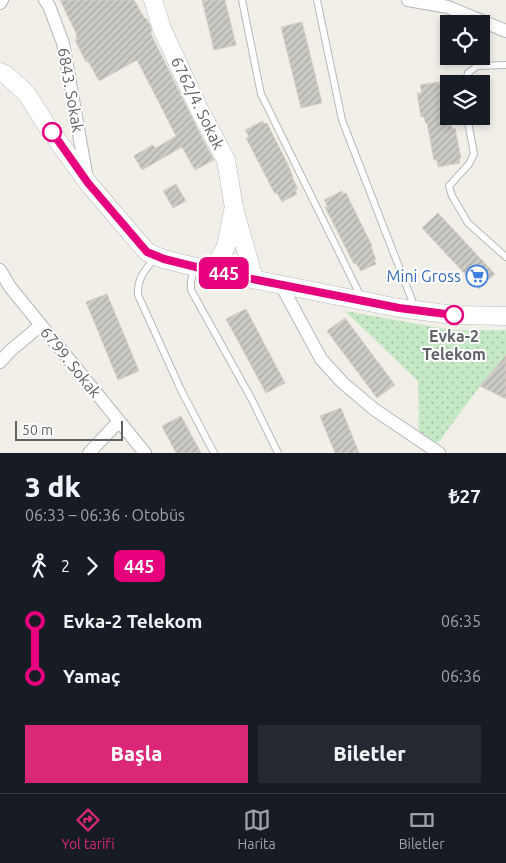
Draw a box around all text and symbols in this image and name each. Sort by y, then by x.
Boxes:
map controls [440,15,490,125]
button: locate [440,15,490,65]
street label: 6843. Sokak [55,46,87,134]
street label: 6762/4. Sokak [168,54,228,152]
button: layers [440,75,490,125]
unlabelled marker [42,122,62,142]
line badge: 445 [195,257,253,289]
text: 445 [209,263,239,283]
supermarket icon: Mini Gross [465,264,489,288]
place label: Mini Gross [387,267,461,285]
marker: Evka-2 Telekom [444,305,464,325]
street label: 6799. Sokak [37,323,105,401]
place label: Evka-2 Telekom [422,327,486,363]
scale bar [15,418,122,441]
text: 50 m [22,422,53,438]
text: 3 dk [25,471,81,502]
text: ₺27 [449,485,481,507]
text: 06:33 – 06:36 · Otobüs [25,506,185,524]
icon: walk [25,552,53,580]
icon: forward [78,552,106,580]
text: 445 [124,556,155,576]
text: 2 [61,557,70,575]
text: Evka-2 Telekom [63,610,202,632]
text: 06:35 [441,612,481,630]
text: Yamaç [63,665,120,687]
text: 06:36 [441,667,481,685]
button: Başla [25,725,248,783]
button: Biletler [258,725,481,783]
tab: Yol tarifi [61,806,115,852]
tab: Harita [237,806,276,852]
tab: Biletler [399,806,445,852]

